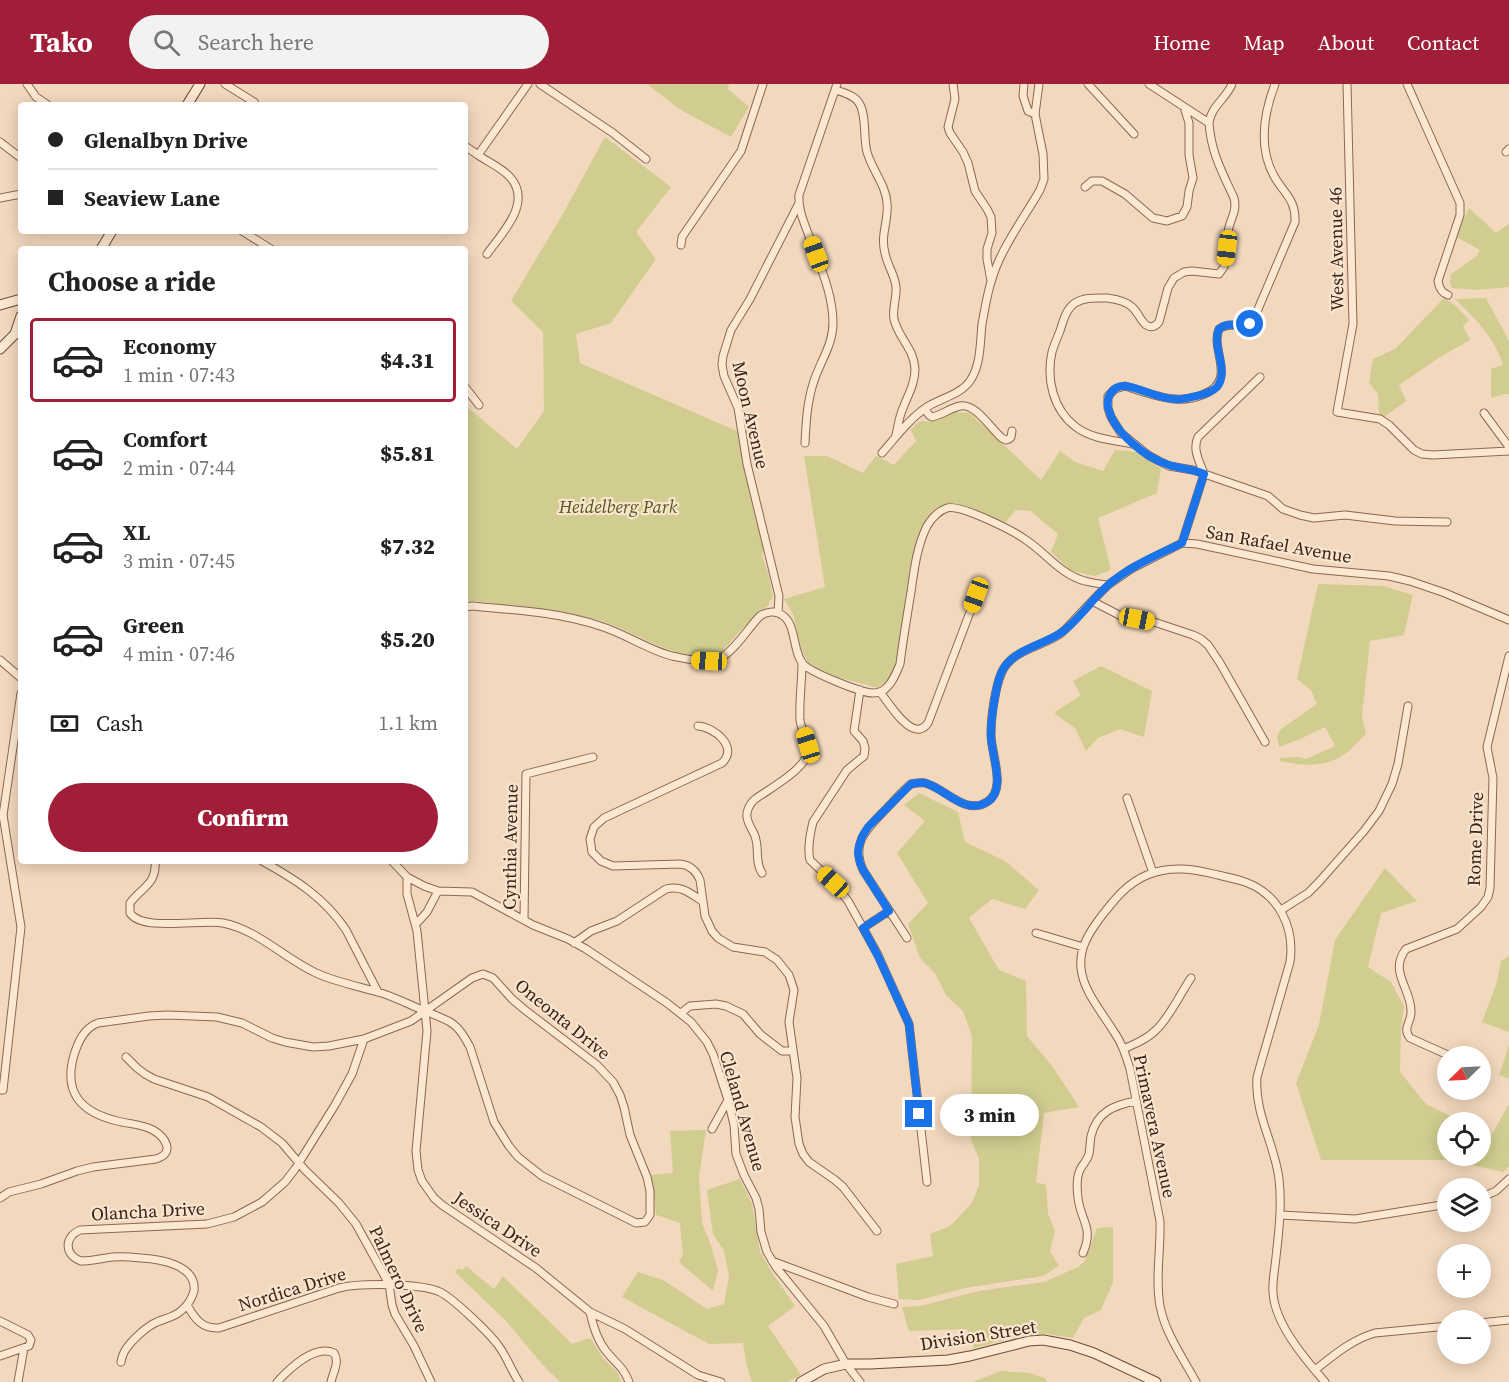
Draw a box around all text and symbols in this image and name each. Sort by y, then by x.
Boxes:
search box [129,15,549,69]
text: Tako [30,23,93,61]
icon: search [150,26,183,59]
text: Search here [198,27,314,57]
text: Home [1153,28,1211,57]
text: Map [1244,28,1285,57]
text: About [1318,28,1374,57]
text: Contact [1407,28,1479,57]
text: Glenalbyn Drive [84,125,248,155]
text: Seaview Lane [84,183,220,213]
street label: West Avenue 46 [1322,187,1350,311]
car [1216,229,1238,267]
car [801,234,831,274]
text: Choose a ride [48,263,216,300]
route start [1236,310,1263,337]
text: Economy [123,331,217,361]
icon: car [51,333,105,387]
text: $4.31 [380,345,435,375]
street label: Moon Avenue [726,359,776,471]
text: 1 min · 07:43 [123,361,235,389]
text: Comfort [123,424,207,454]
icon: car [51,426,105,480]
text: $5.81 [380,438,435,468]
text: 2 min · 07:44 [123,454,235,482]
park label: Heidelberg Park [558,494,678,519]
text: XL [123,517,150,547]
icon: car [51,519,105,573]
street label: San Rafael Avenue [1204,519,1354,569]
text: $7.32 [380,531,435,561]
text: 3 min · 07:45 [123,547,235,575]
car [961,575,991,615]
car [1118,607,1156,631]
text: Green [123,610,184,640]
icon: car [51,612,105,666]
text: $5.20 [380,624,435,654]
text: 4 min · 07:46 [123,640,235,668]
car [691,651,727,671]
icon: cash [48,707,81,740]
text: Cash [96,708,144,738]
text: 1.1 km [378,709,438,737]
car [794,725,822,765]
button: Confirm [48,783,438,852]
street label: Cynthia Avenue [496,784,524,910]
street label: Rome Drive [1461,791,1489,887]
car [814,863,852,901]
street label: Oneonta Drive [510,973,616,1065]
north arrow [1437,1046,1491,1100]
map controls [1437,1046,1491,1364]
street label: Cleland Avenue [714,1048,772,1174]
street label: Primavera Avenue [1128,1052,1182,1200]
callout: 3 min [940,1093,1039,1135]
route end [905,1100,932,1127]
text: 3 min [963,1101,1016,1129]
button: locate [1437,1112,1491,1166]
button: layers [1437,1178,1491,1232]
street label: Jessica Drive [448,1185,547,1263]
street label: Olancha Drive [90,1196,206,1226]
street label: Palmero Drive [363,1221,435,1337]
button: + [1437,1244,1491,1298]
street label: Nordica Drive [235,1261,349,1317]
button: − [1437,1310,1491,1364]
street label: Division Street [918,1313,1038,1356]

